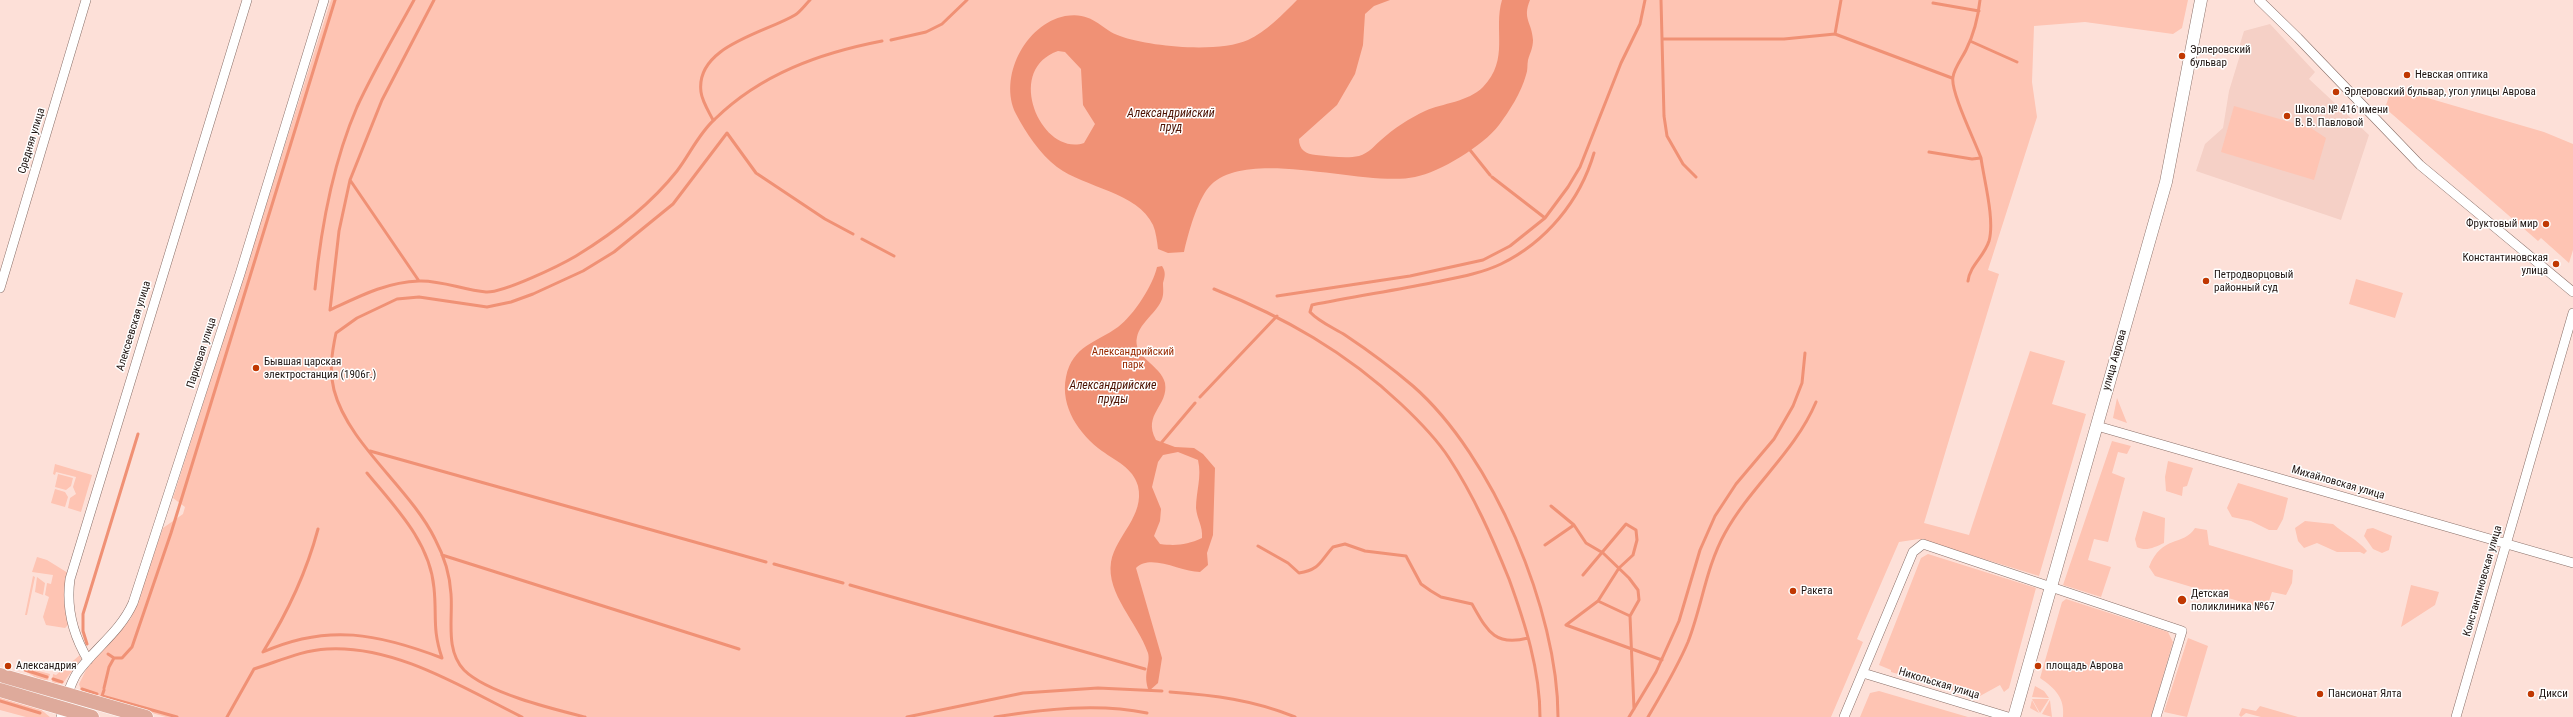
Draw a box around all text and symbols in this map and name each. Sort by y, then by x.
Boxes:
place label: Эрлеровский бульвар [2190,43,2251,69]
marker: Эрлеровский бульвар [2177,51,2187,61]
place label: Невская оптика [2415,68,2488,82]
marker: Невская оптика [2402,70,2412,80]
place label: Эрлеровский бульвар, угол улицы Аврова [2344,85,2536,99]
marker: Эрлеровский бульвар, угол улицы Аврова [2331,87,2341,97]
place label: Школа № 416 имени В. В. Павловой [2295,103,2388,129]
street label: Средняя улица [16,107,48,175]
water label: Александрийский пруд [1127,107,1215,135]
marker: Школа № 416 имени В. В. Павловой [2282,111,2292,121]
place label: Фруктовый мир [2466,217,2538,231]
marker: Фруктовый мир [2541,219,2551,229]
place label: Константиновская улица [2462,251,2548,277]
marker: Константиновская улица [2551,259,2561,269]
place label: Петродворцовый районный суд [2214,268,2293,294]
marker: Петродворцовый районный суд [2201,276,2211,286]
street label: Алексеевская улица [114,279,154,373]
street label: Парковая улица [184,316,220,390]
street label: улица Аврова [2100,328,2130,392]
park label: Александрийский парк [1092,345,1174,371]
place label: Бывшая царская электростанция (1906г.) [264,355,376,381]
marker: Бывшая царская электростанция (1906г.) [251,363,261,373]
water label: Александрийские пруды [1070,379,1156,407]
street label: Михайловская улица [2290,463,2386,503]
street label: Константиновская улица [2461,524,2505,638]
place label: Ракета [1801,584,1832,598]
marker: Ракета [1788,586,1798,596]
place label: Детская поликлиника №67 [2191,587,2275,613]
marker: Детская поликлиника №67 [2176,594,2188,606]
place label: Александрия [16,659,77,673]
place label: площадь Аврова [2046,659,2123,673]
marker: Александрия [3,661,13,671]
marker: площадь Аврова [2033,661,2043,671]
street label: Никольская улица [1897,665,1981,703]
place label: Пансионат Ялта [2328,687,2402,701]
place label: Дикси [2539,687,2568,701]
marker: Пансионат Ялта [2315,689,2325,699]
marker: Дикси [2526,689,2536,699]

